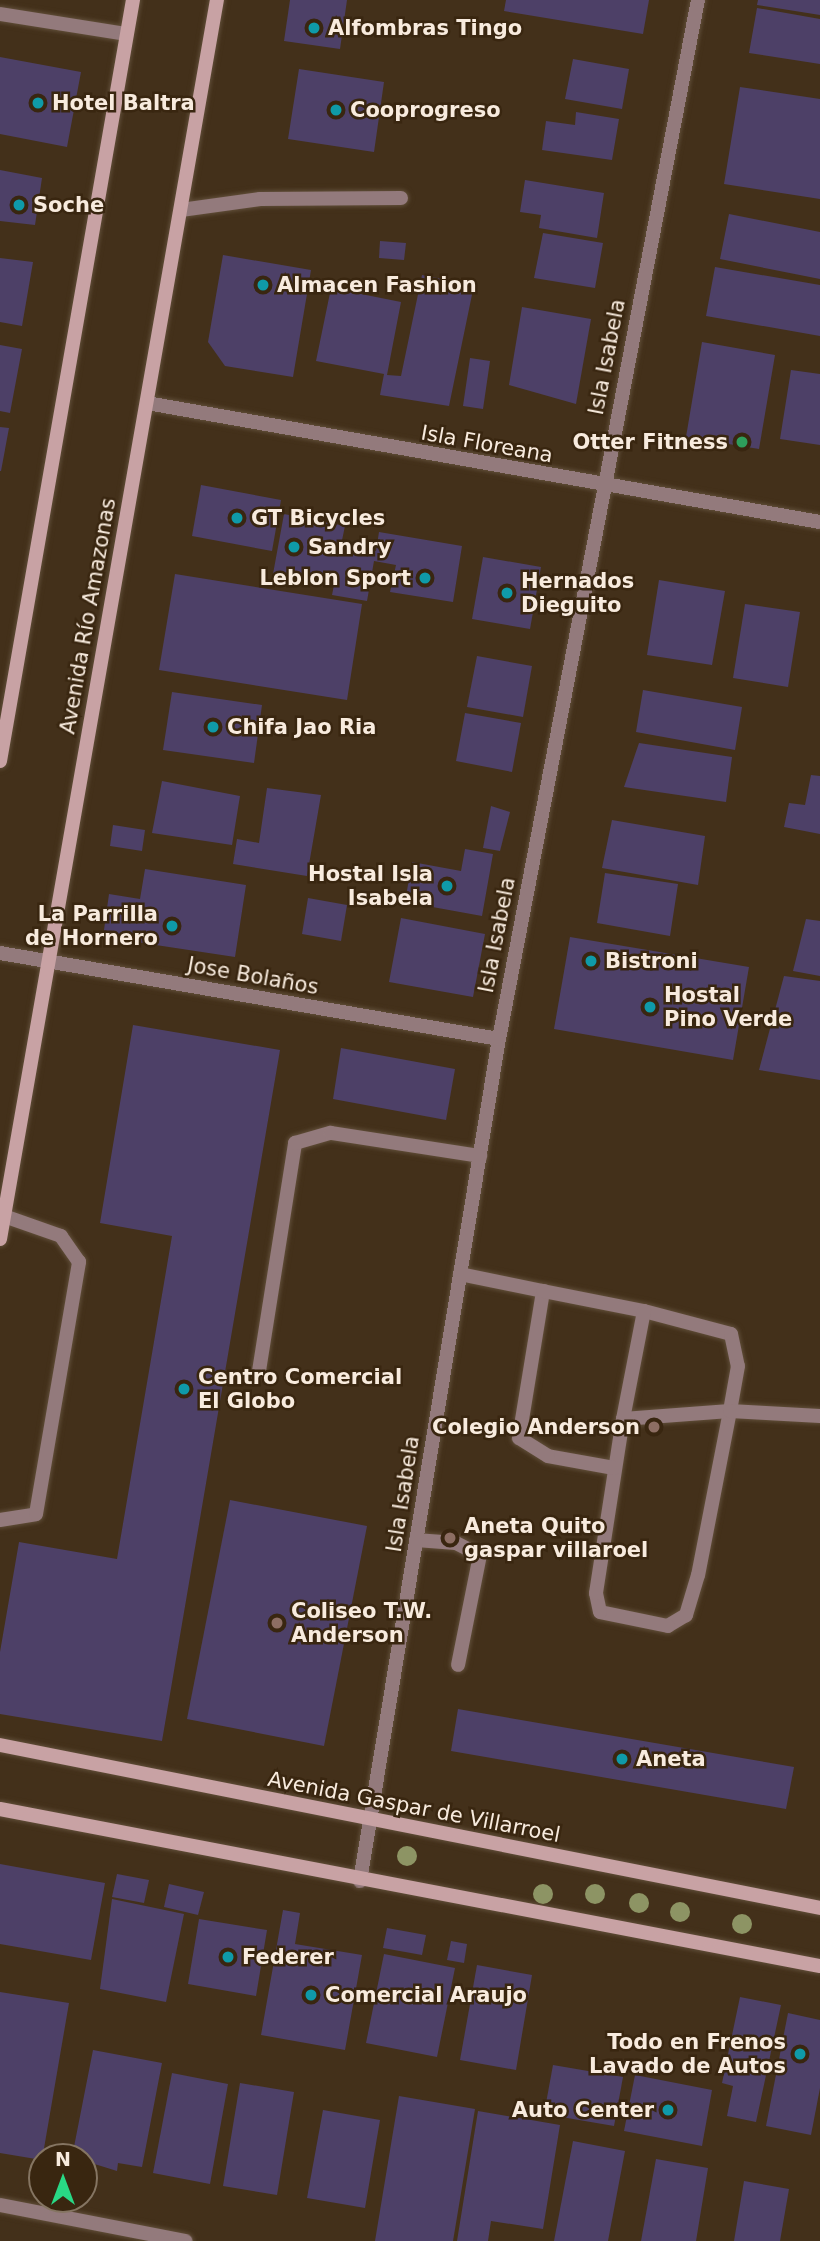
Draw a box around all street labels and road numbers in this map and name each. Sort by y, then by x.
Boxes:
street label: Isla Isabela [583,297,631,417]
street label: Isla Floreana [419,420,555,468]
street label: Avenida Río Amazonas [55,496,121,736]
street label: Isla Isabela [473,875,521,995]
street label: Jose Bolaños [186,952,320,1000]
street label: Isla Isabela [381,1434,425,1554]
street label: Avenida Gaspar de Villarroel [266,1766,562,1848]

